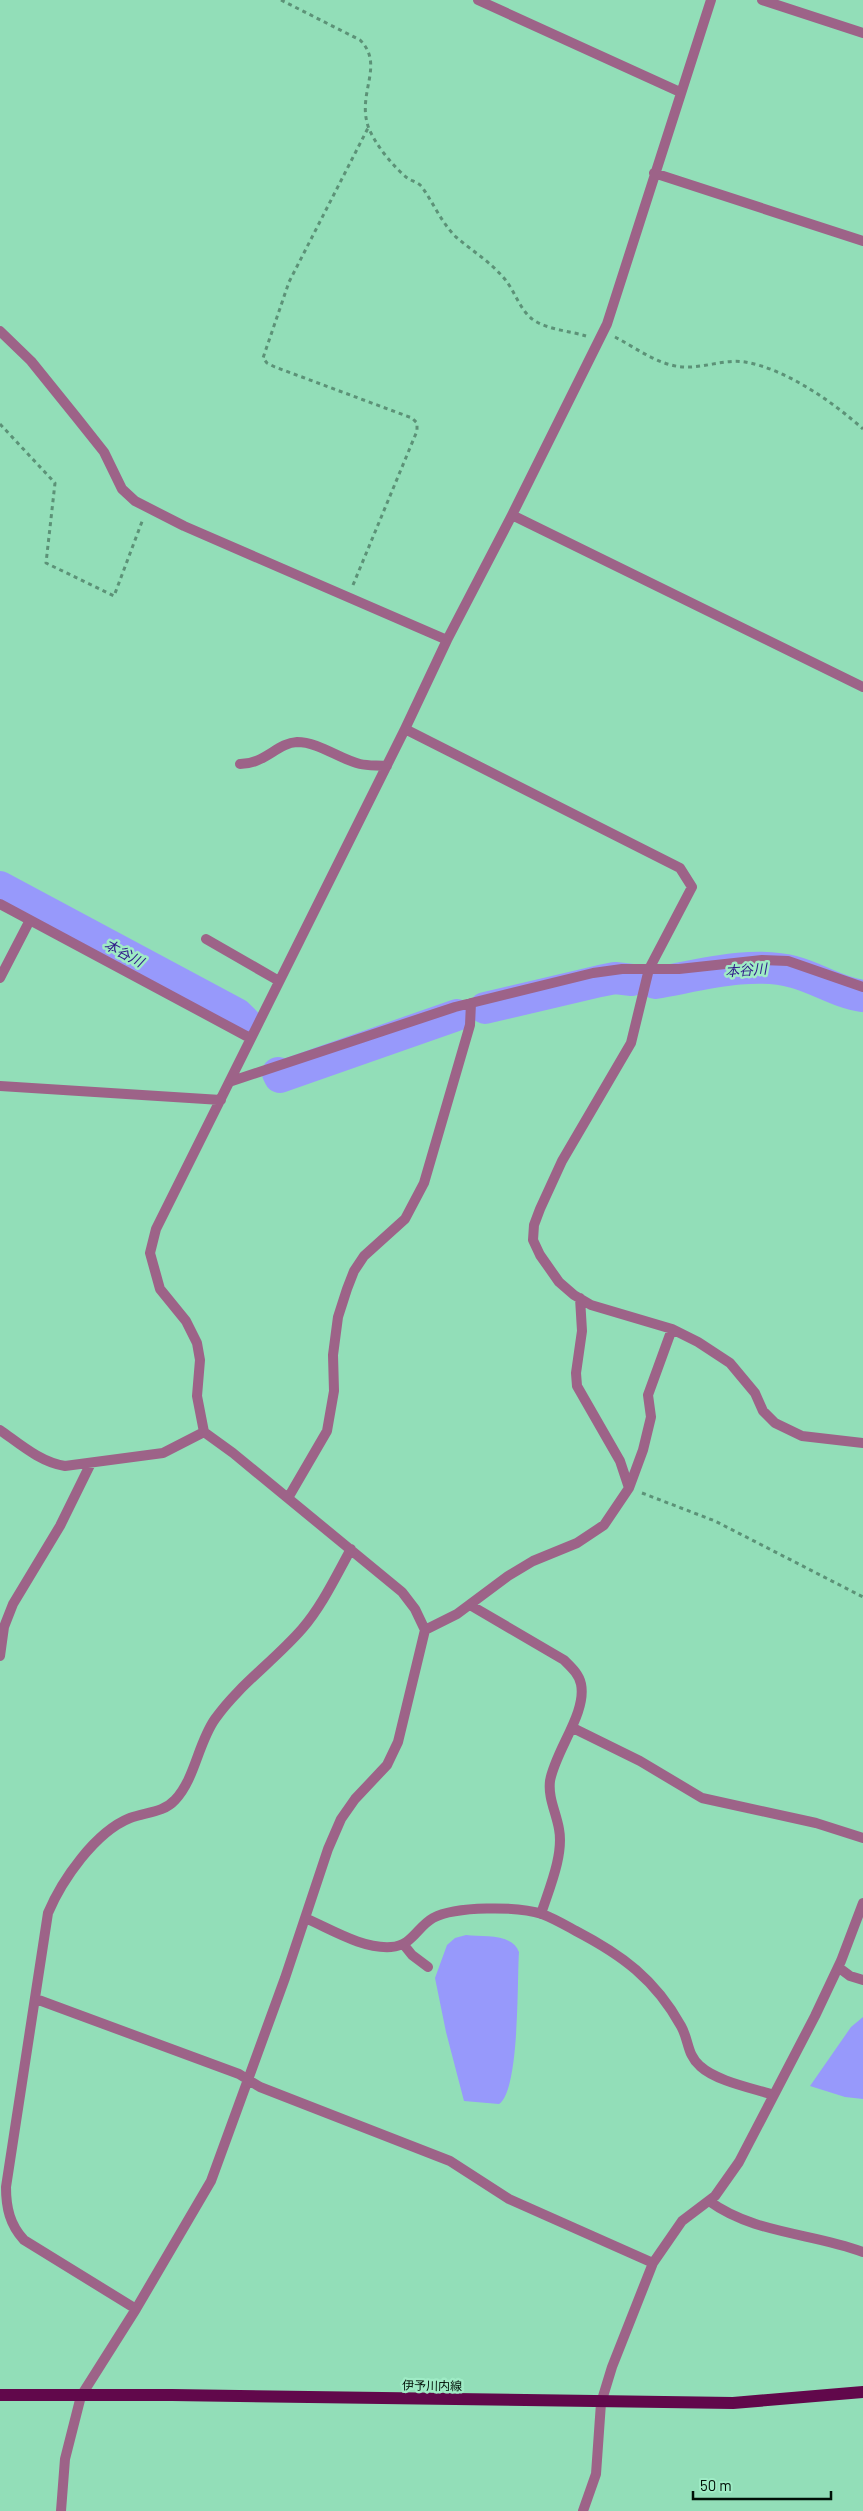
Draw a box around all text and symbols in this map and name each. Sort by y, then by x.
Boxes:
water label: 本谷川 [102,935,149,971]
water label: 本谷川 [724,959,770,979]
street label: 伊予川内線 [402,2377,462,2393]
scale bar [693,2468,830,2500]
text: 50 m [700,2476,732,2494]

